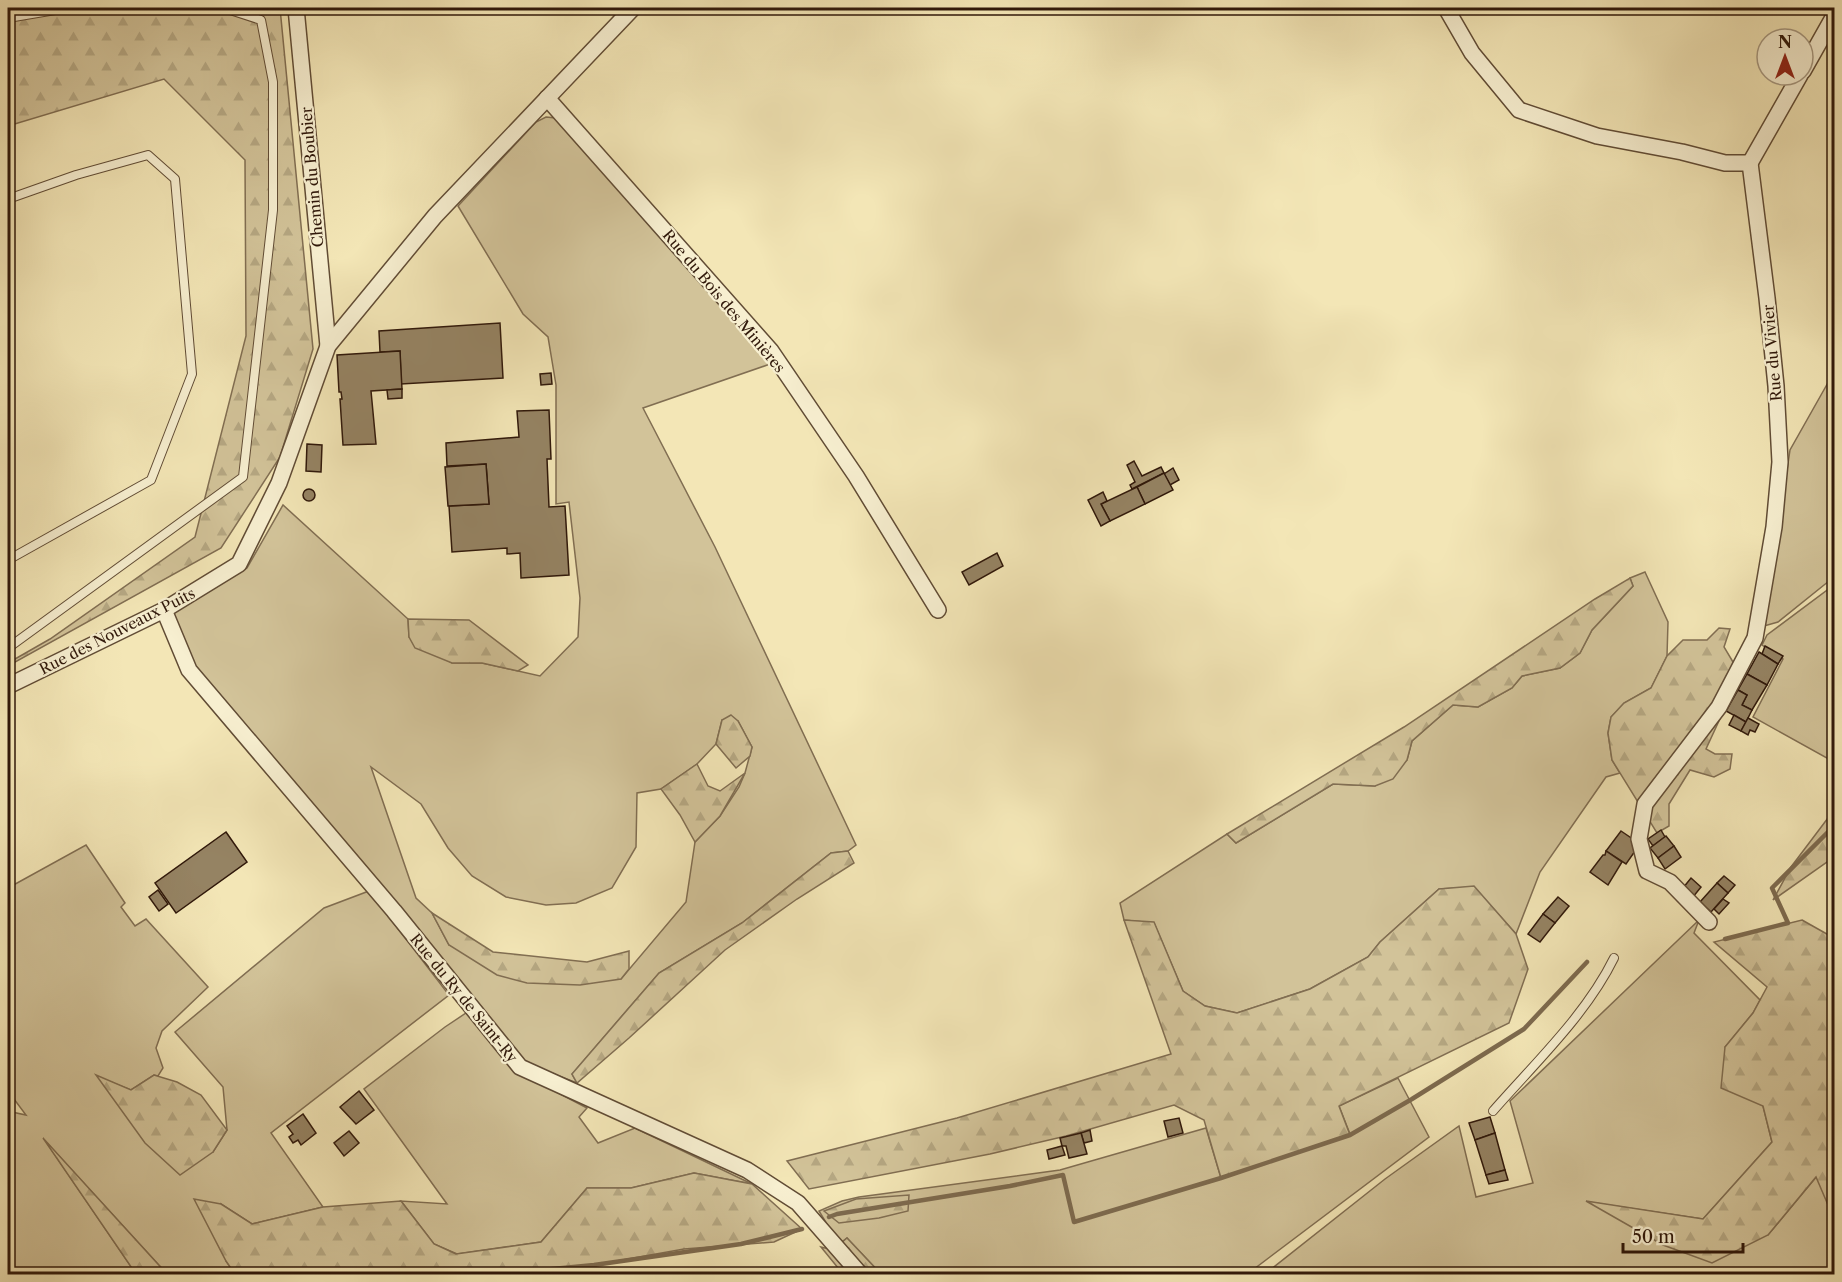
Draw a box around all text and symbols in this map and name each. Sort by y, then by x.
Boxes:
north arrow [1755,27,1815,87]
text: N [1778,32,1792,52]
street label: Chemin du Boubier [296,105,328,248]
street label: Rue du Bois des Minières [659,226,789,376]
street label: Rue du Vivier [1758,303,1786,402]
street label: Rue des Nouveaux Puits [36,583,198,679]
street label: Rue du Ry de Saint-Ry [406,930,522,1067]
scale bar [1623,1216,1743,1254]
text: 50 m [1632,1226,1675,1248]

